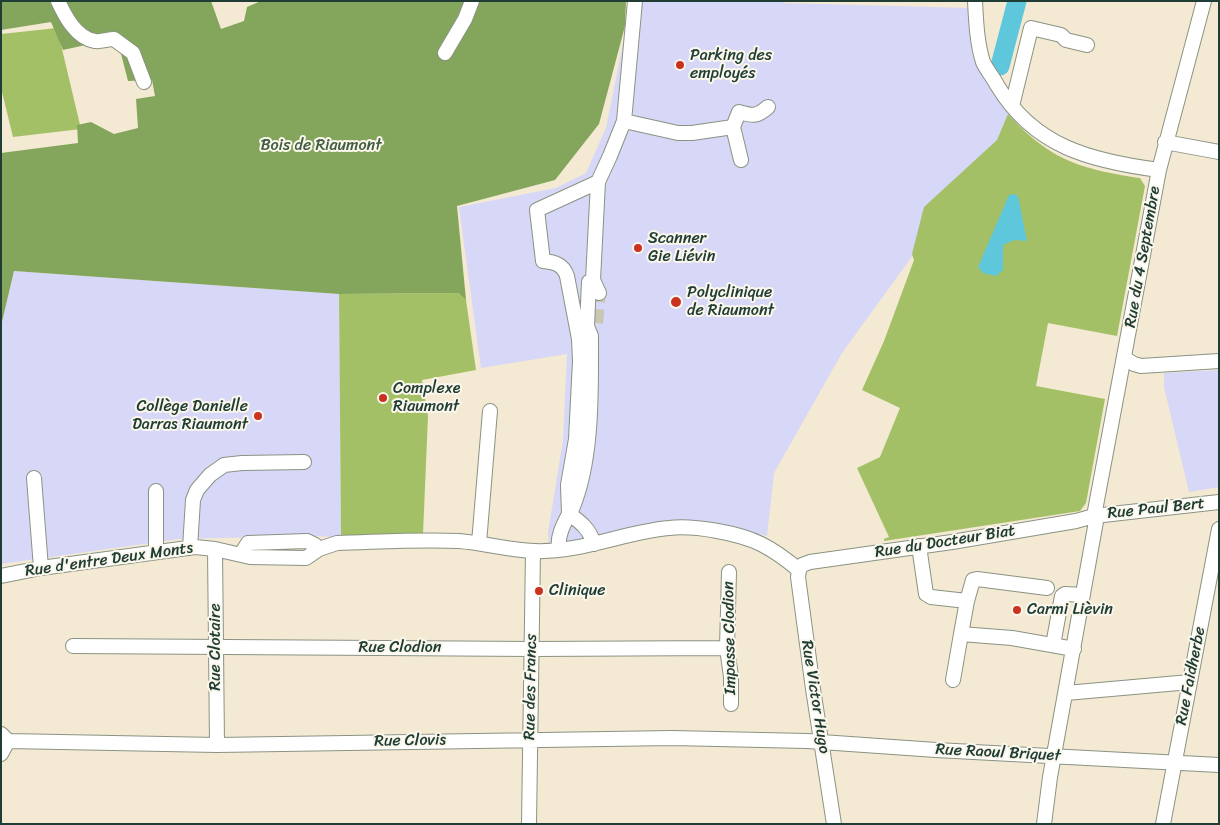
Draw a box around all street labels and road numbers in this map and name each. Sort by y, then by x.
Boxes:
street label: Rue du 4 Septembre [1121,185,1165,329]
street label: Rue Paul Bert [1106,494,1206,524]
street label: Rue du Docteur Biat [874,521,1016,563]
street label: Rue d'entre Deux Monts [24,539,194,581]
street label: Impasse Clodion [719,581,741,695]
street label: Rue Clotaire [206,603,226,691]
street label: Rue Faidherbe [1172,625,1210,727]
street label: Rue des Francs [520,634,542,740]
street label: Rue Clodion [359,638,441,658]
street label: Rue Victor Hugo [797,639,833,755]
street label: Rue Clovis [374,731,446,751]
street label: Rue Raoul Briquet [935,740,1061,766]

